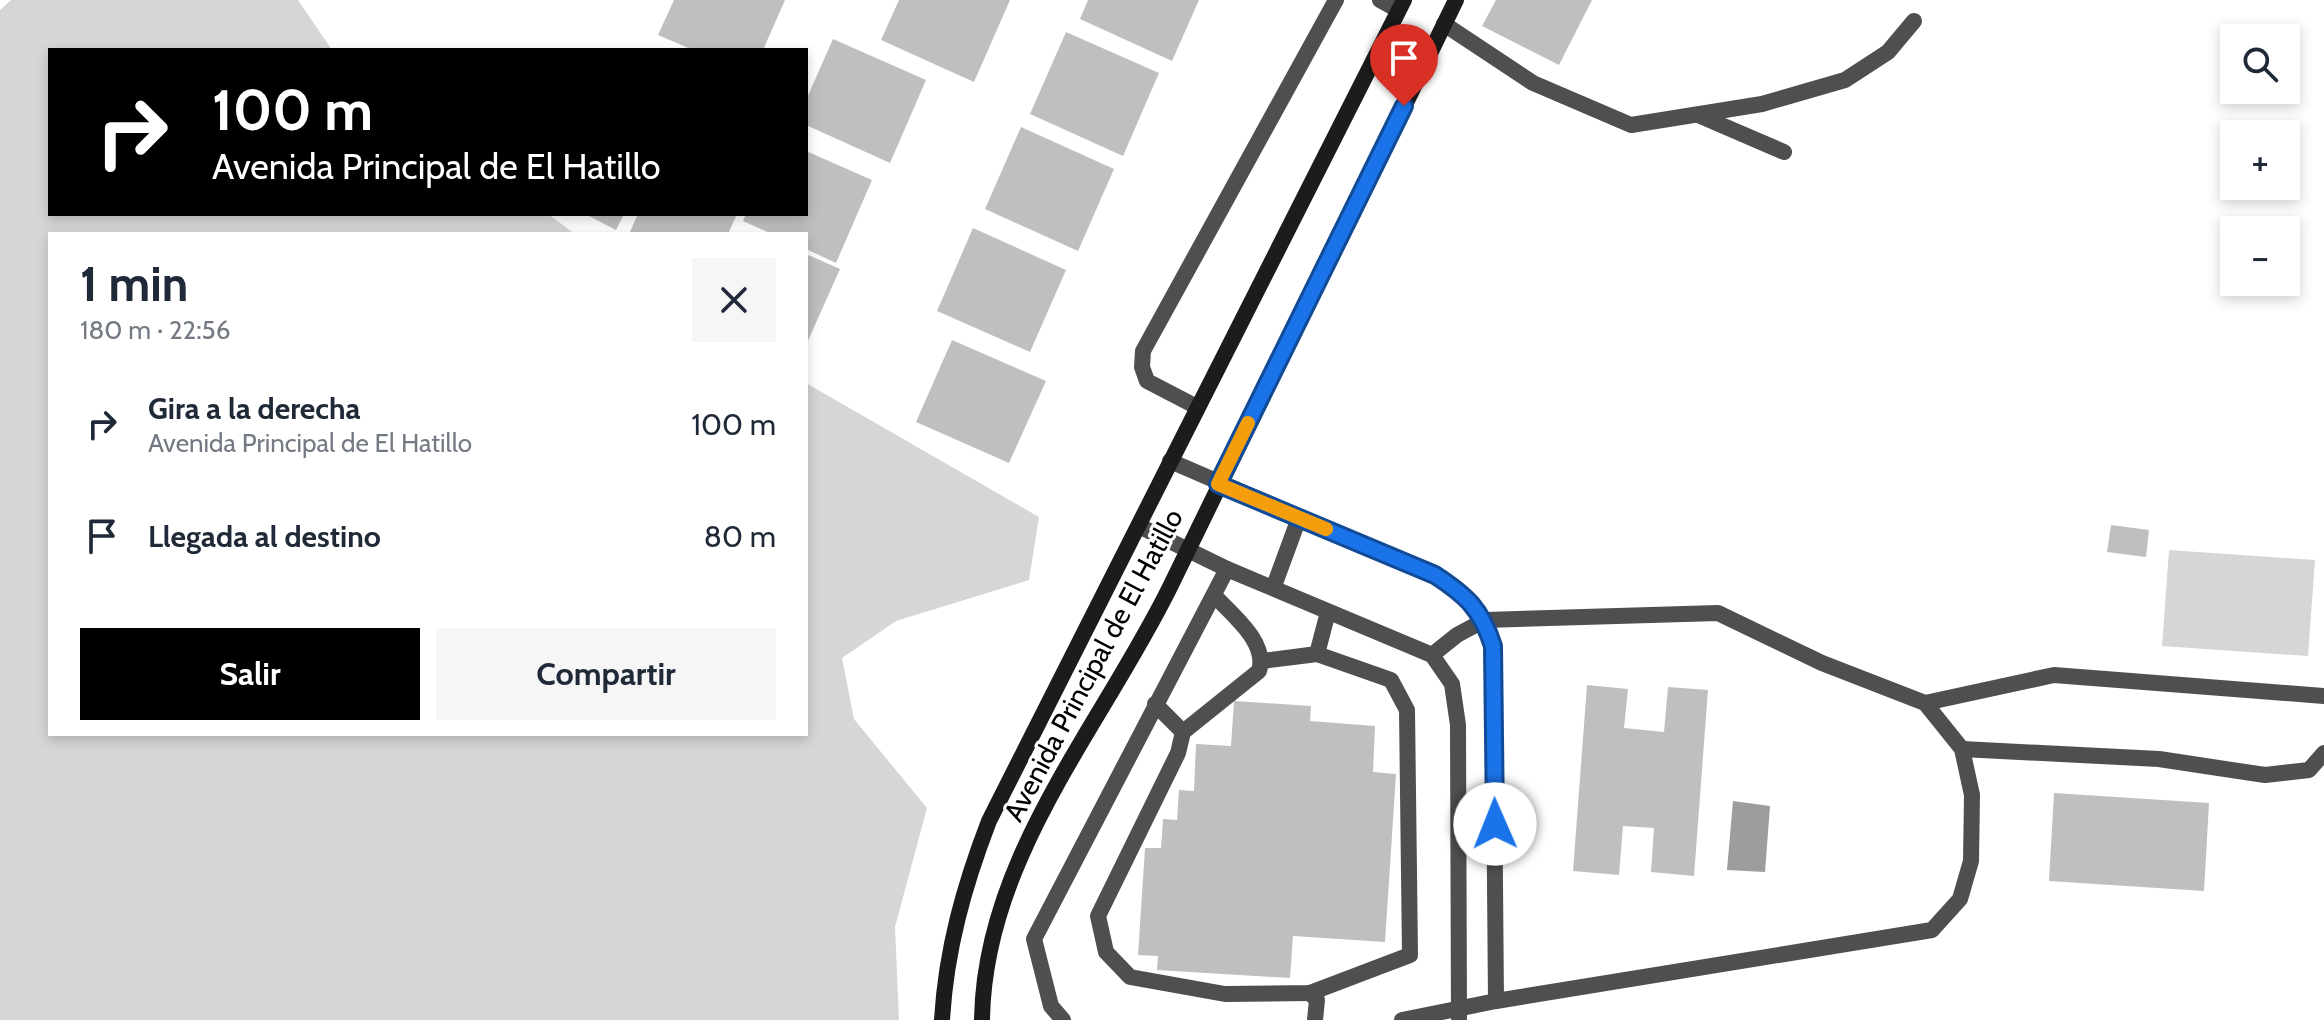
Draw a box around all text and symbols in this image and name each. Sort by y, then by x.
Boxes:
pin [1370,24,1438,106]
map controls [2220,24,2300,296]
button: search [2220,24,2300,104]
icon: arrive [1382,36,1426,80]
text: 100 m [212,76,373,144]
icon: right [80,80,184,184]
button: + [2220,120,2300,200]
text: Avenida Principal de El Hatillo [212,144,661,188]
button: − [2220,216,2300,296]
text: 1 min [80,255,188,313]
button: close [692,258,776,342]
text: 180 m · 22:56 [80,314,230,346]
text: Gira a la derecha [148,390,360,427]
icon: right [80,402,124,446]
text: 100 m [691,406,776,443]
text: Avenida Principal de El Hatillo [148,427,472,459]
street label: Avenida Principal de El Hatillo [996,503,1190,827]
icon: arrive [80,514,124,558]
text: Llegada al destino [148,518,381,555]
text: 80 m [704,518,776,555]
button: Salir [80,628,420,720]
button: Compartir [436,628,776,720]
position arrow [1453,782,1537,866]

